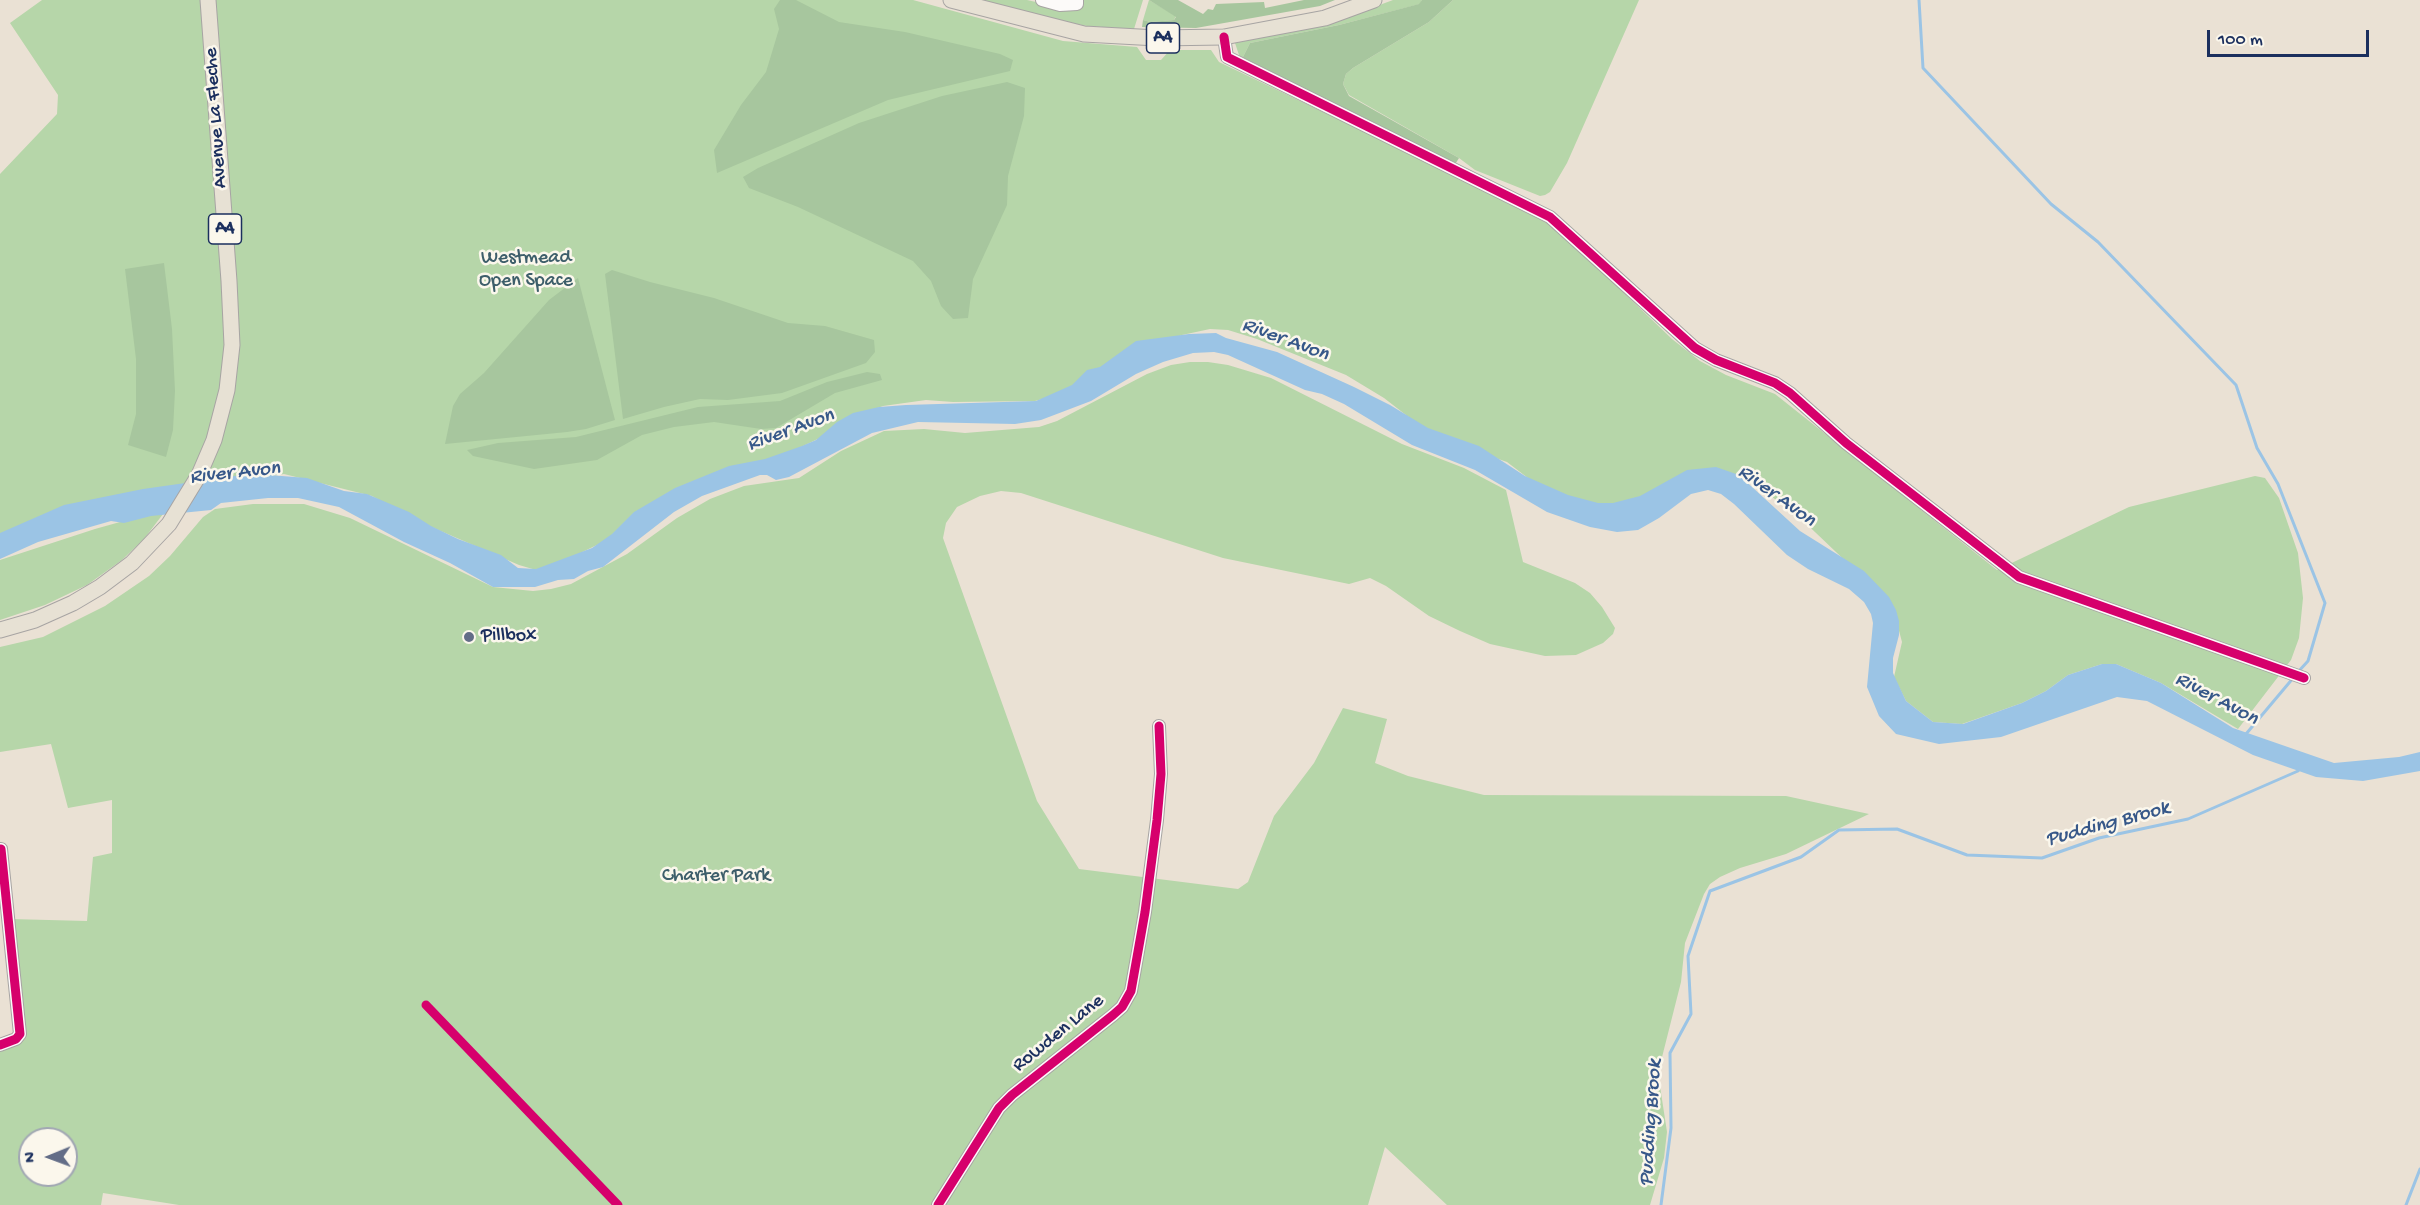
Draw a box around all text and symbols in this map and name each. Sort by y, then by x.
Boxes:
scale bar [2210,18,2372,56]
road number: A4 [1146,23,1180,53]
text: 100 m [2218,30,2263,51]
street label: Avenue La Fleche [200,47,234,189]
road number: A4 [208,214,242,244]
park label: Westmead Open Space [479,247,573,294]
water label: River Avon [1238,314,1332,368]
water label: River Avon [744,404,838,458]
water label: River Avon [189,457,281,491]
water label: River Avon [1732,460,1820,534]
place label: Pillbox [481,625,537,649]
marker: Pillbox [462,630,476,644]
water label: River Avon [2170,668,2262,732]
water label: Pudding Brook [2043,796,2173,854]
park label: Charter Park [662,865,770,889]
street label: Rowden Lane [1008,990,1110,1078]
water label: Pudding Brook [1635,1059,1669,1187]
north arrow [18,1127,78,1187]
text: N [22,1152,41,1163]

